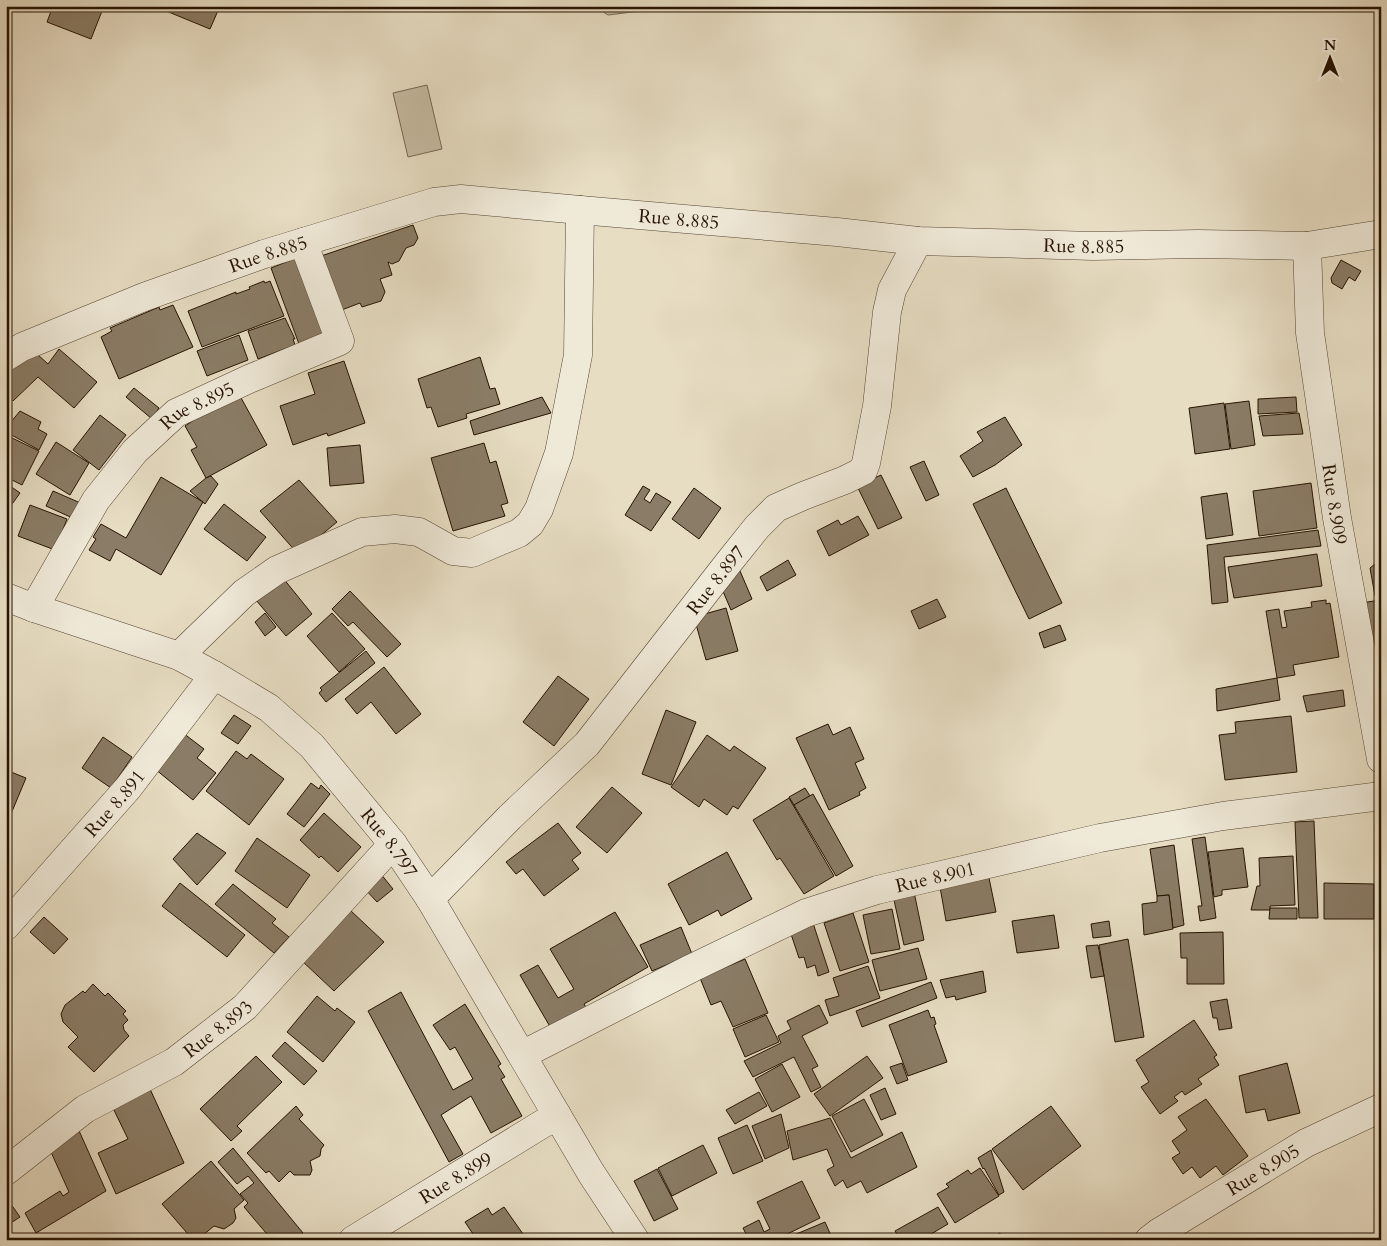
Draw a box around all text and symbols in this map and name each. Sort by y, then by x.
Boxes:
north arrow [1304,32,1354,82]
text: N [1324,36,1336,55]
street label: Rue 8.885 [637,203,720,236]
street label: Rue 8.885 [225,230,311,280]
street label: Rue 8.885 [1043,233,1125,260]
street label: Rue 8.895 [154,376,239,436]
street label: Rue 8.909 [1315,462,1354,547]
street label: Rue 8.897 [681,540,751,620]
street label: Rue 8.891 [79,765,151,843]
street label: Rue 8.797 [354,803,424,883]
street label: Rue 8.901 [893,856,978,899]
street label: Rue 8.893 [178,995,259,1064]
street label: Rue 8.905 [1222,1138,1305,1202]
street label: Rue 8.899 [414,1146,497,1210]

